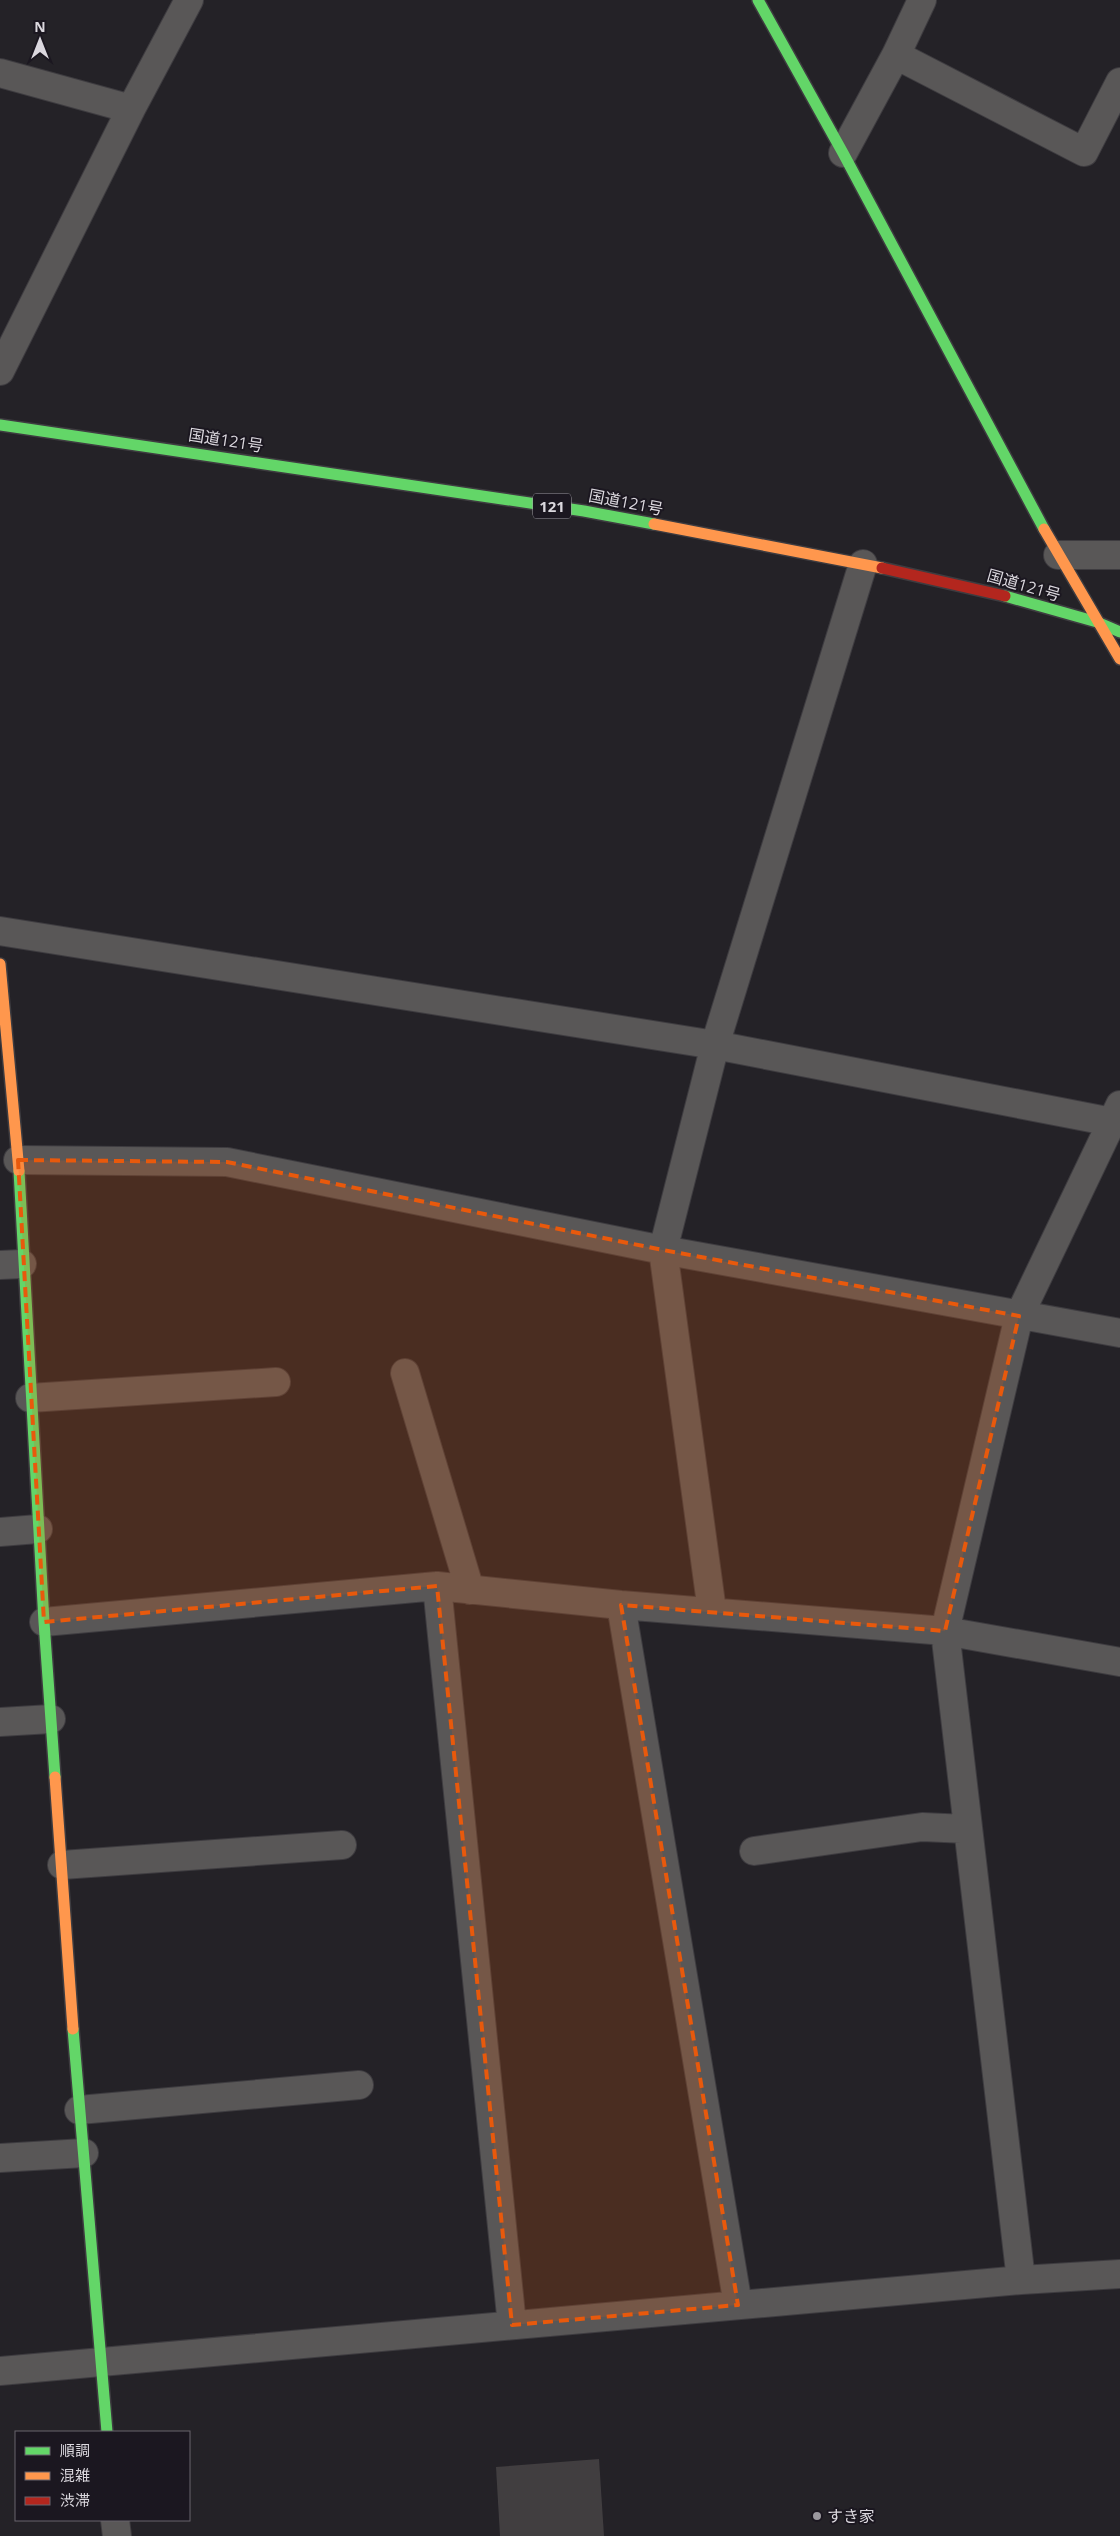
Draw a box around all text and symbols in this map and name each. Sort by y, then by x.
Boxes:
north arrow [15,15,65,65]
text: N [34,17,46,36]
street label: 国道121号 [187,423,265,457]
street label: 国道121号 [587,484,665,520]
road number: 121 [533,494,571,518]
street label: 国道121号 [985,564,1063,606]
legend [15,2431,190,2521]
text: 順調 [60,2440,90,2460]
text: 混雑 [60,2465,90,2485]
text: 渋滞 [60,2490,90,2510]
place label: すき家 [827,2505,875,2527]
marker: すき家 [811,2510,823,2522]

